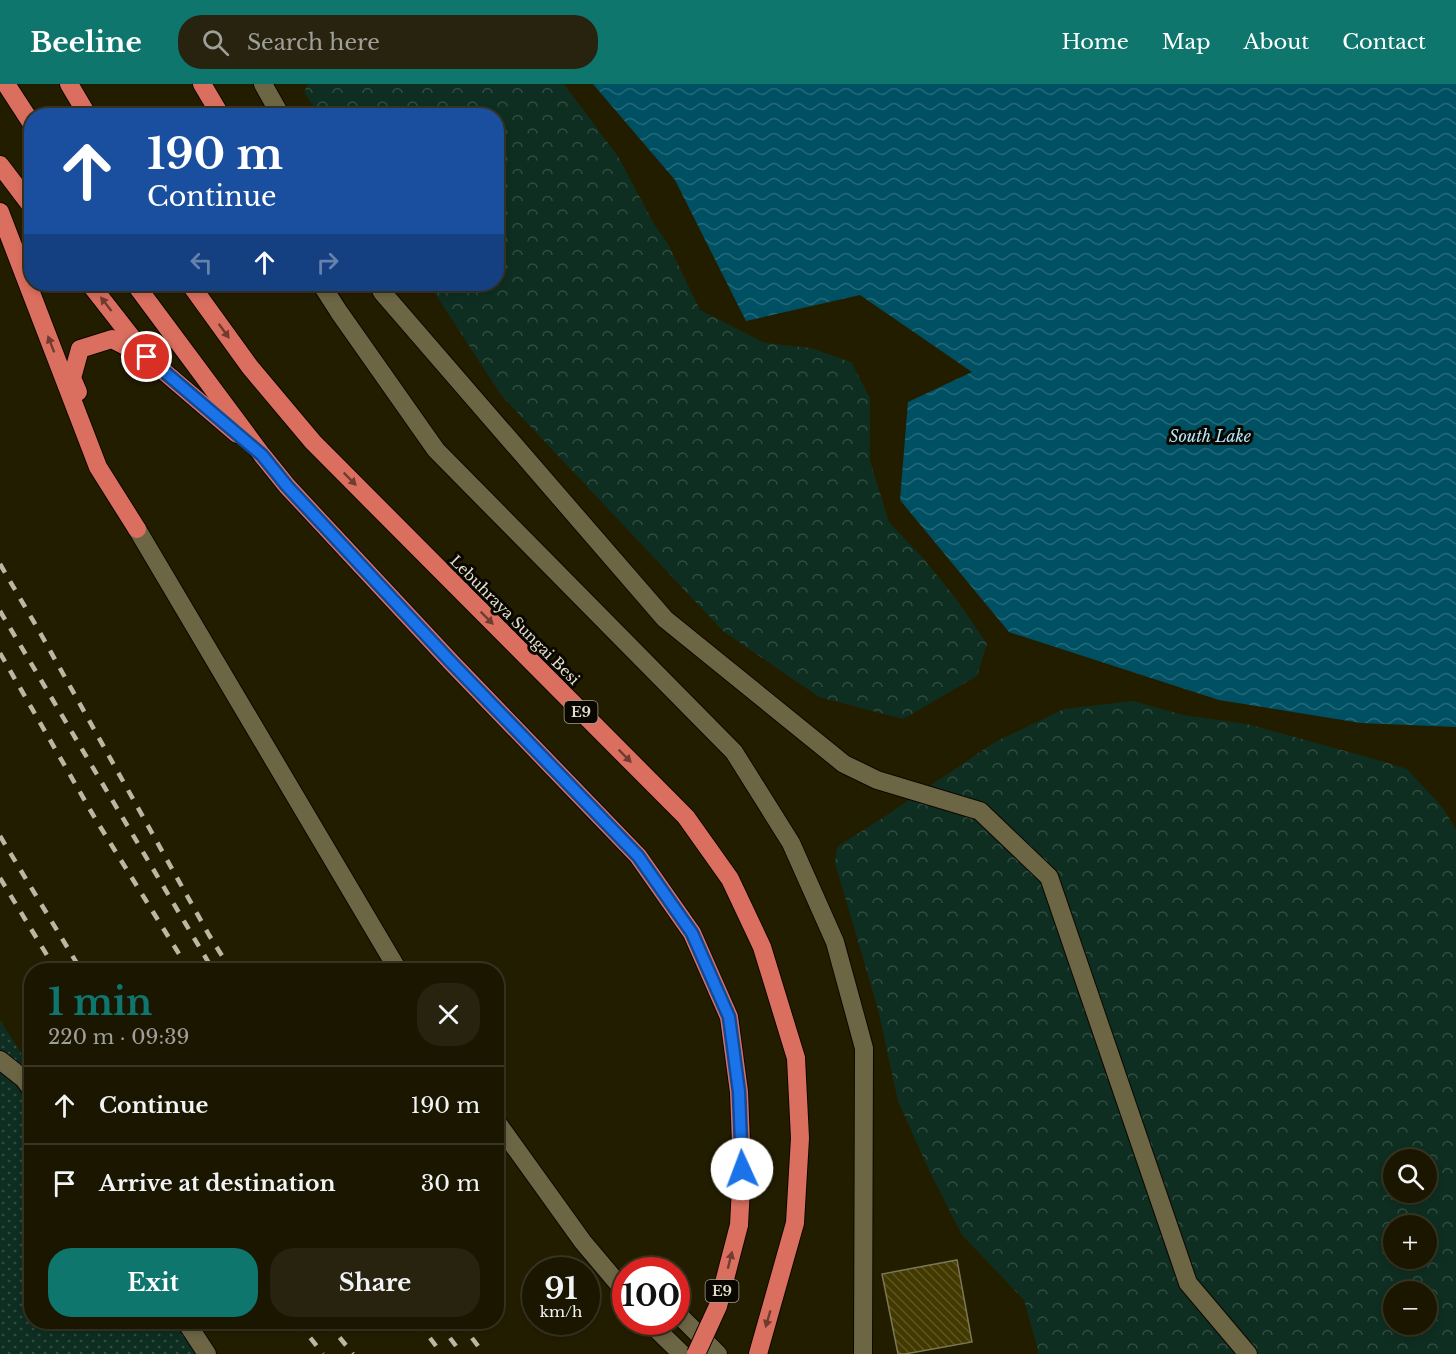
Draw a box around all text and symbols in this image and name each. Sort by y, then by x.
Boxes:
search box [178,15,598,69]
text: Beeline [30,25,142,60]
icon: search [199,26,232,59]
text: Search here [247,29,380,56]
text: Home [1062,29,1129,55]
text: Map [1162,29,1210,55]
text: About [1243,29,1309,55]
text: Contact [1342,29,1426,55]
text: 190 m [147,128,283,180]
icon: ahead [48,132,126,210]
text: Continue [147,180,277,213]
icon: left [185,246,218,279]
icon: ahead [248,246,281,279]
icon: right [311,246,344,279]
one-way arrow [99,296,112,312]
one-way arrow [218,322,230,338]
pin [121,331,172,382]
one-way arrow [45,335,55,353]
icon: arrive [130,340,163,373]
water label: South Lake [1169,426,1252,446]
one-way arrow [342,472,356,486]
street label: Lebuhraya Sungai Besi [446,551,584,689]
one-way arrow [480,610,494,624]
road number: E9 [564,701,598,723]
one-way arrow [617,748,631,762]
text: 1 min [48,980,152,1025]
button: close [417,983,480,1046]
text: 220 m · 09:39 [48,1025,189,1049]
icon: ahead [48,1089,81,1122]
text: Continue [99,1092,208,1119]
text: 190 m [410,1092,480,1119]
position arrow [710,1137,774,1201]
map controls [1383,1149,1437,1335]
button: search [1383,1149,1437,1203]
icon: arrive [48,1167,81,1200]
text: Arrive at destination [99,1170,336,1197]
text: 30 m [421,1170,480,1197]
button: + [1383,1215,1437,1269]
button: Exit [48,1248,258,1317]
button: Share [270,1248,480,1317]
one-way arrow [726,1251,735,1269]
speed limit sign: 100 [612,1257,690,1335]
text: 91 [544,1270,578,1307]
road number: E9 [706,1280,738,1302]
button: − [1383,1281,1437,1335]
text: km/h [540,1302,582,1321]
one-way arrow [763,1311,772,1329]

